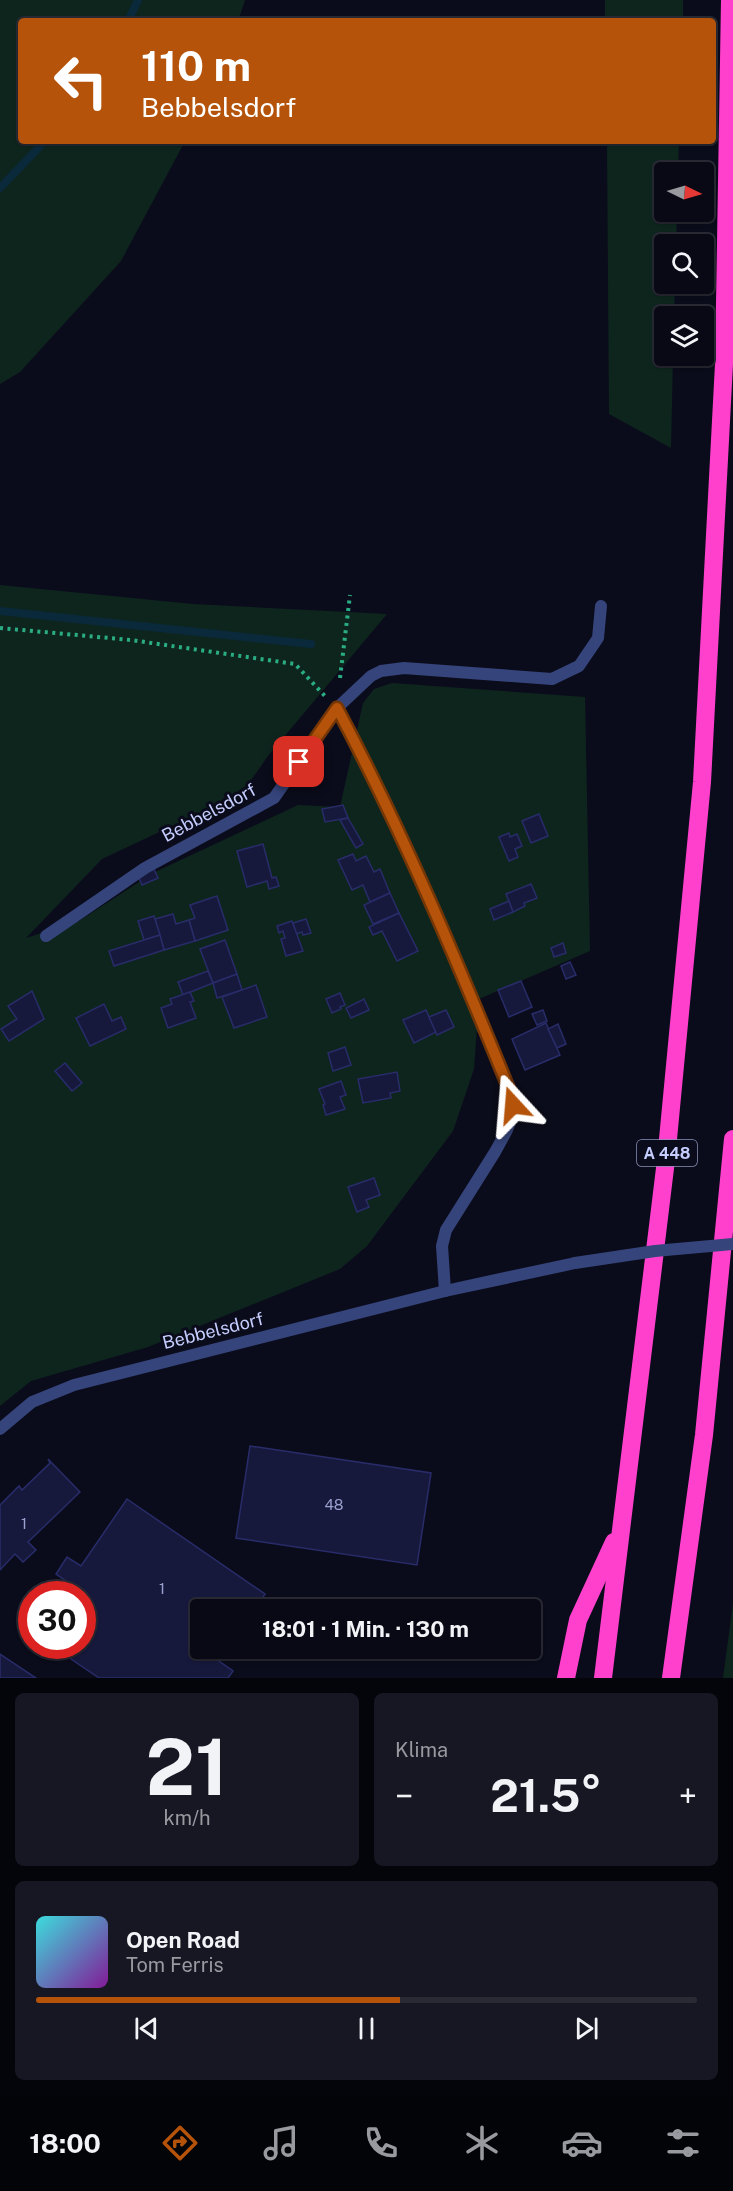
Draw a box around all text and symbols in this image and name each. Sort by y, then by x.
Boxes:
text: 110 m [141,41,251,90]
icon: left [42,42,120,120]
text: Bebbelsdorf [141,91,296,123]
north arrow [654,162,714,222]
map controls [654,162,714,366]
button: search [654,234,714,294]
button: layers [654,306,714,366]
pin [273,736,324,787]
icon: arrive [282,745,315,778]
street label: Bebbelsdorf [158,779,259,846]
position arrow [481,1073,545,1137]
road number: A 448 [637,1140,697,1166]
street label: Bebbelsdorf [160,1308,266,1353]
house number: 48 [324,1496,344,1513]
house number: 1 [21,1515,27,1532]
house number: 1 [159,1580,165,1597]
speed limit sign: 30 [18,1581,96,1659]
text: 18:01 · 1 Min. · 130 m [262,1616,469,1642]
text: 21 [146,1721,228,1813]
text: Klima [395,1738,448,1762]
text: 21.5° [490,1769,602,1822]
text: − [395,1777,413,1815]
text: + [679,1777,697,1815]
text: km/h [163,1806,211,1830]
text: Open Road [126,1927,240,1953]
text: Tom Ferris [126,1953,224,1977]
icon: previous [130,2012,163,2045]
icon: pause [350,2012,383,2045]
icon: next [570,2012,603,2045]
icon: directions [159,2122,201,2164]
icon: music [260,2122,302,2164]
icon: phone [360,2122,402,2164]
icon: climate [461,2122,503,2164]
icon: car [561,2122,603,2164]
icon: filters [662,2122,704,2164]
text: 18:00 [29,2127,101,2159]

